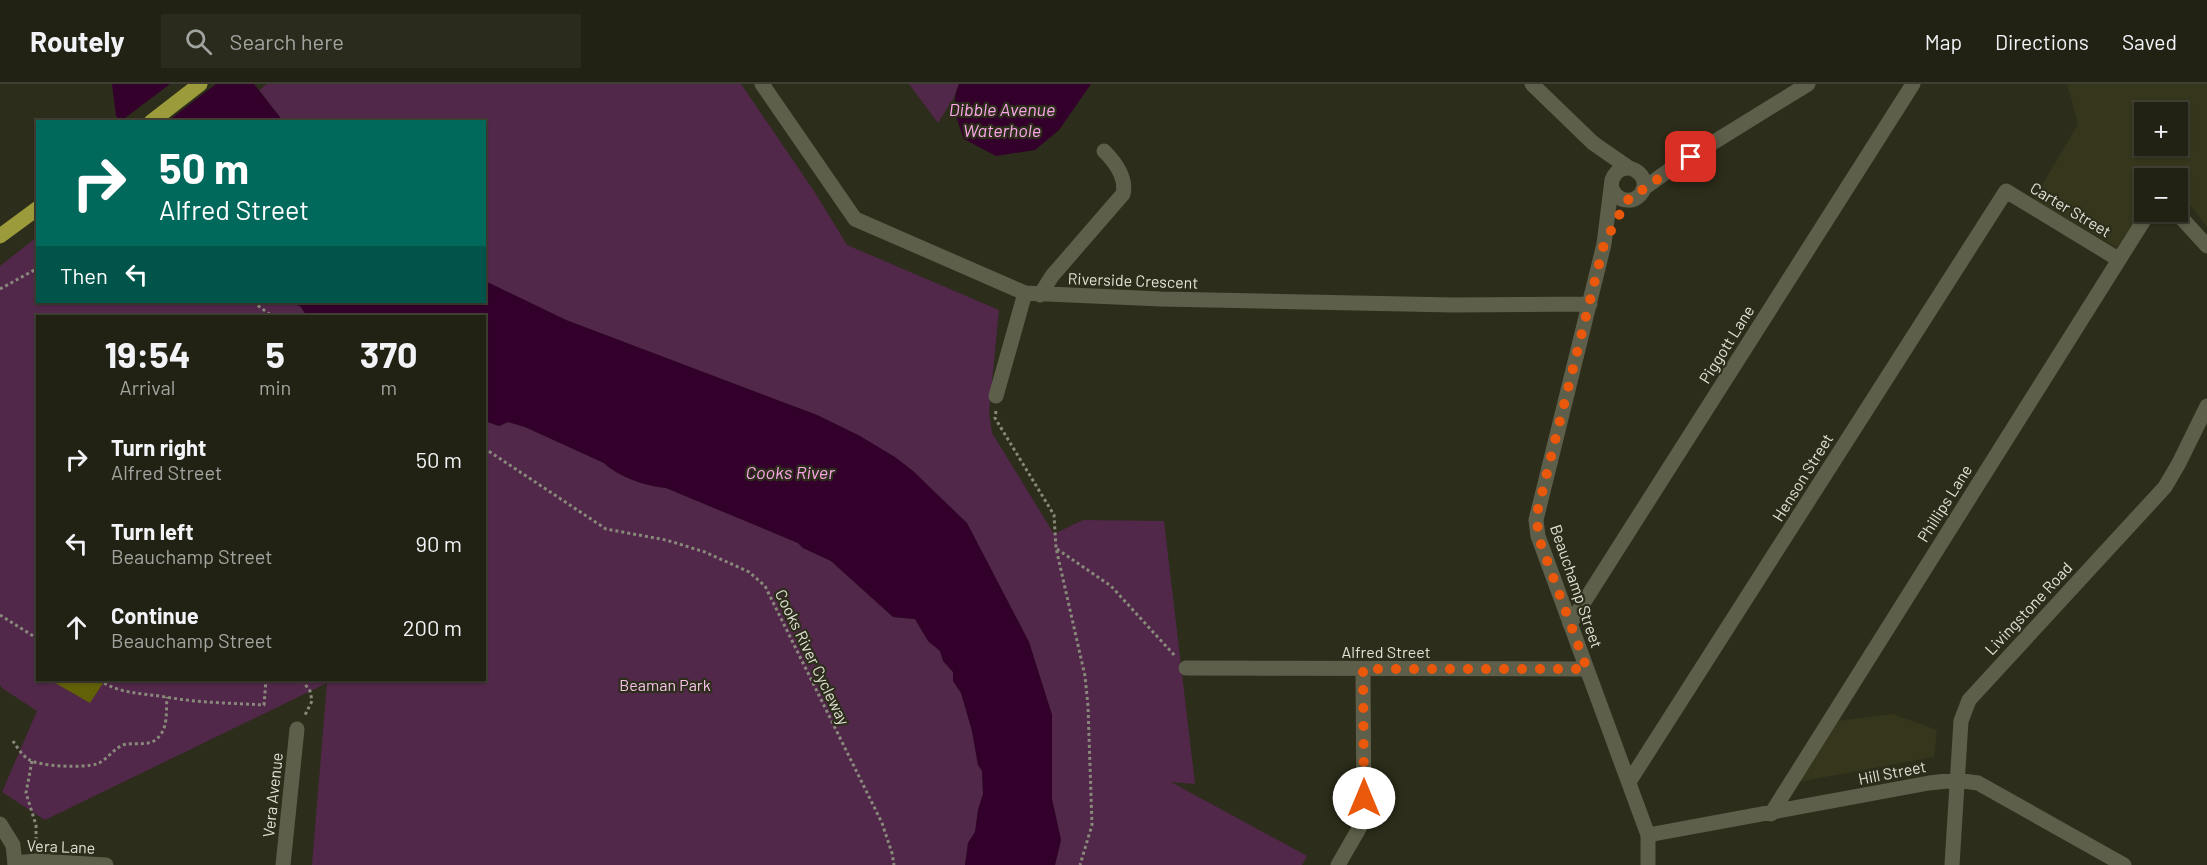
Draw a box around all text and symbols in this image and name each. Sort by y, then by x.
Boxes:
search box [161,14,581,68]
text: Routely [30,24,125,58]
icon: search [182,25,215,58]
text: Search here [230,28,344,54]
text: Map [1925,29,1962,54]
text: Directions [1995,29,2089,54]
text: Saved [2122,29,2177,54]
water label: Dibble Avenue Waterhole [949,98,1055,141]
map controls [2134,102,2188,222]
button: + [2134,102,2188,156]
pin [1665,131,1716,182]
icon: arrive [1674,140,1707,173]
text: 50 m [159,142,249,192]
icon: right [60,144,138,222]
button: − [2134,168,2188,222]
street label: Carter Street [2027,178,2115,240]
text: Alfred Street [159,193,309,225]
icon: left [120,258,153,291]
text: Then [60,262,108,288]
street label: Riverside Crescent [1067,268,1199,292]
street label: Piggott Lane [1695,301,1757,387]
text: 19:54 [104,332,191,375]
text: 5 [265,332,285,375]
text: 370 [360,332,418,375]
text: Arrival [120,375,175,399]
text: min [259,375,291,399]
text: m [380,375,397,399]
street label: Henson Street [1768,430,1836,524]
text: Turn right [111,434,206,460]
icon: right [60,443,93,476]
text: 50 m [416,446,462,472]
text: Alfred Street [111,460,222,484]
water label: Cooks River [745,461,835,483]
street label: Phillips Lane [1913,461,1975,545]
text: Turn left [111,518,194,544]
street label: Beauchamp Street [1547,522,1607,650]
icon: left [60,527,93,560]
text: 90 m [416,530,462,556]
text: Beauchamp Street [111,544,273,568]
street label: Livingstone Road [1980,558,2076,658]
street label: Cooks River Cycleway [772,586,854,729]
text: Continue [111,602,199,628]
icon: ahead [60,611,93,644]
text: 200 m [403,614,462,640]
text: Beauchamp Street [111,628,273,652]
street label: Alfred Street [1342,642,1430,661]
park label: Beaman Park [619,675,711,694]
street label: Vera Avenue [258,752,286,838]
street label: Hill Street [1856,756,1928,788]
position arrow [1332,766,1396,830]
street label: Vera Lane [26,835,96,857]

